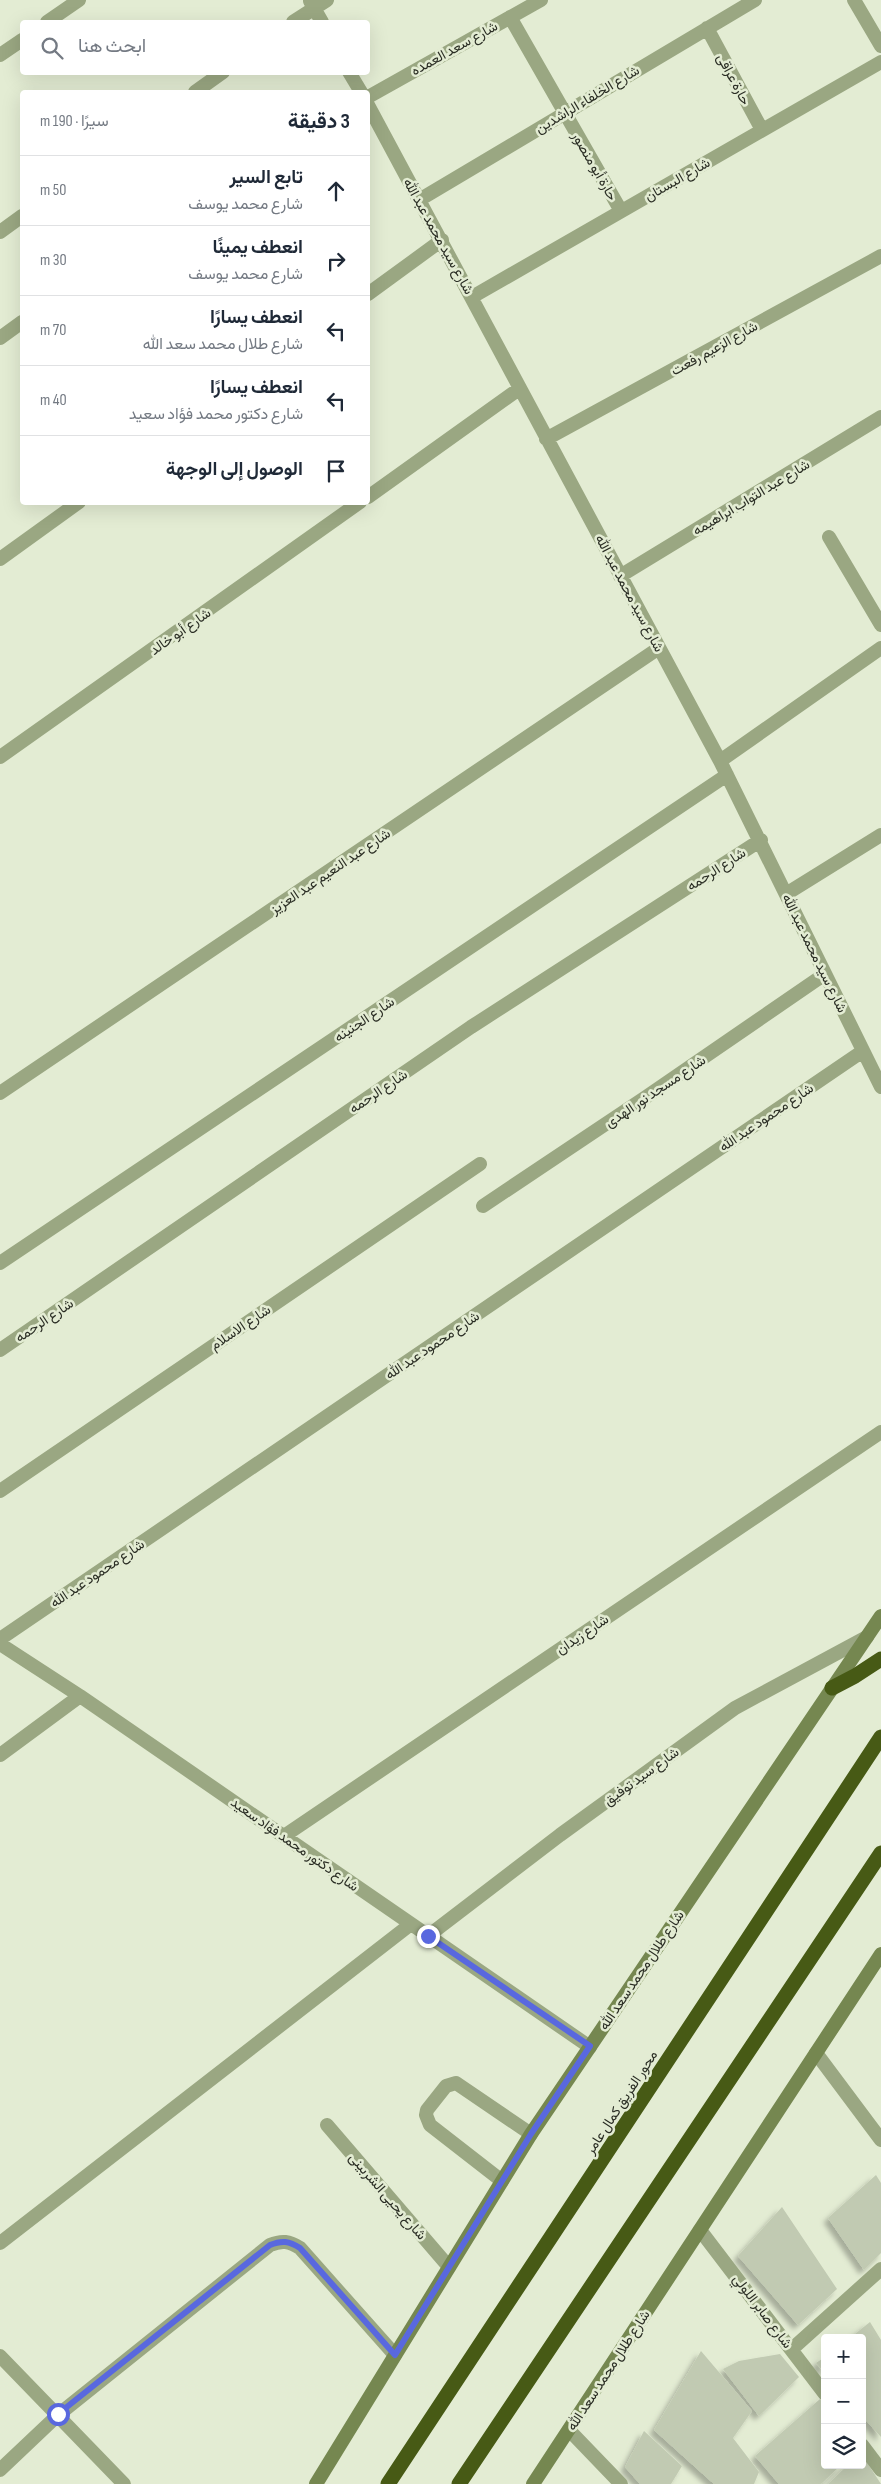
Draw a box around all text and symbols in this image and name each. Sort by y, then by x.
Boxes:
street label: شارع سعد العمده [408,18,501,81]
search box [20,20,370,75]
icon: search [38,34,66,62]
text: ابحث هنا [78,35,146,58]
street label: حارة عراقى [713,51,754,108]
street label: شارع الخلفاء الراشدين [532,62,643,139]
text: 3 دقيقة [288,109,350,134]
text: سيرًا · 190 m [40,112,109,131]
street label: حارة أبو منصور [568,128,621,204]
street label: شارع البستان [641,154,714,207]
text: تابع السير [229,166,303,189]
street label: شارع سيد محمد عبد الله [398,175,478,298]
icon: ahead [322,177,350,205]
text: 50 m [40,181,66,200]
text: شارع محمد يوسف [188,195,303,214]
text: انعطف يمينًا [212,236,303,259]
icon: right [322,247,350,275]
text: 30 m [40,251,67,270]
text: شارع محمد يوسف [188,265,303,284]
text: انعطف يسارًا [210,306,303,329]
icon: left [322,317,350,345]
street label: شارع الزعيم رفعت [668,318,762,381]
text: 70 m [40,321,66,340]
text: شارع طلال محمد سعد الله [143,335,303,354]
text: انعطف يسارًا [210,376,303,399]
icon: left [322,387,350,415]
text: 40 m [40,391,67,410]
text: شارع دكتور محمد فؤاد سعيد [129,405,303,424]
street label: شارع عبد التواب ابراهيمه [690,456,814,541]
icon: arrive [322,457,350,485]
text: الوصول إلى الوجهة [166,458,303,481]
street label: شارع سيد محمد عبد الله [590,532,668,656]
street label: شارع أبو خالد [146,604,215,660]
street label: شارع عبد النعيم عبد العزيز [266,825,395,920]
street label: شارع الرحمه [684,844,750,896]
street label: شارع سيد محمد عبد الله [777,891,851,1016]
street label: شارع الجنينه [331,993,399,1047]
street label: شارع مسجد نور الهدى [602,1051,710,1133]
street label: شارع الرحمه [346,1066,412,1119]
street label: شارع محمود عبد الله [716,1080,818,1157]
street label: شارع الرحمه [12,1295,78,1348]
street label: شارع الاسلام [207,1301,275,1356]
street label: شارع محمود عبد الله [382,1308,484,1385]
street label: شارع محمود عبد الله [47,1536,149,1613]
street label: شارع زيدان [553,1611,613,1660]
street label: شارع سيد توفيق [600,1743,683,1811]
street label: شارع دكتور محمد فؤاد سعيد [226,1794,362,1897]
street label: شارع طلال محمد سعد الله [595,1907,689,2034]
route end [417,1925,440,1948]
street label: محور الفريق كمال عامر [581,2047,662,2159]
street label: شارع يحيى الشربينى [344,2149,430,2245]
street label: شارع صابر اللولي [727,2271,796,2354]
street label: شارع طلال محمد سعد الله [563,2307,655,2435]
map controls [821,2334,866,2469]
button: + [821,2334,866,2379]
button: − [821,2379,866,2424]
route start [47,2403,70,2426]
button: layers [821,2424,866,2469]

